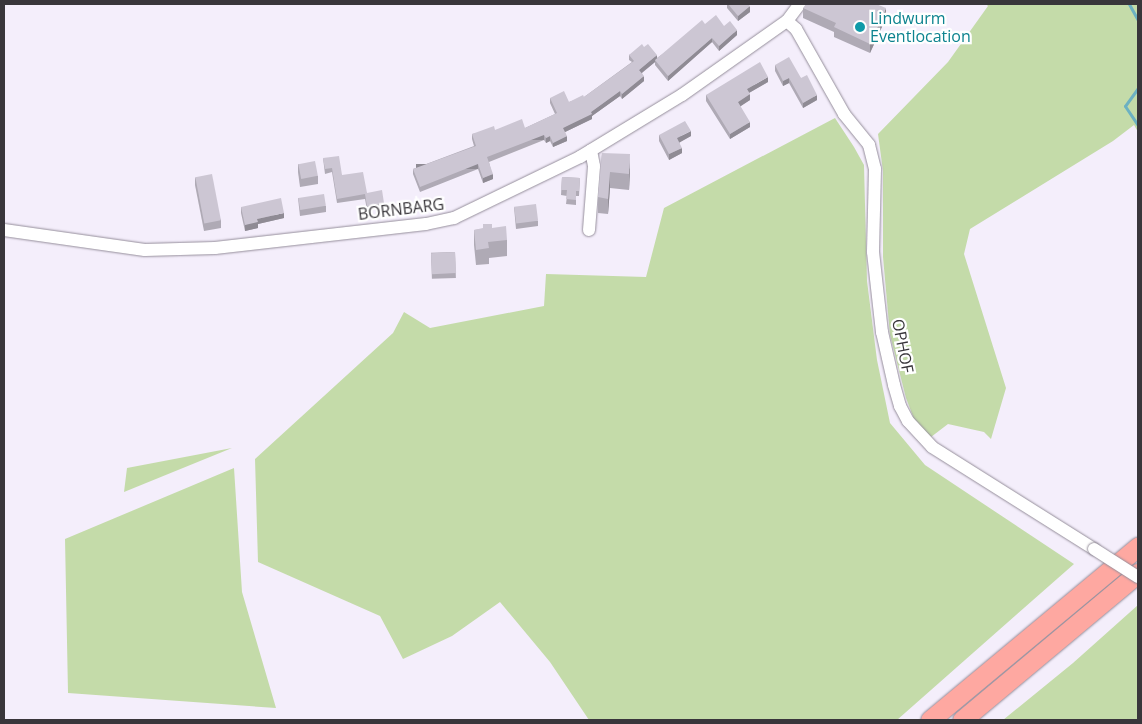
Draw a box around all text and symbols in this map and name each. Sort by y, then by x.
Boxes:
place label: Lindwurm Eventlocation [870,8,971,46]
marker: Lindwurm Eventlocation [854,21,866,33]
street label: BORNBARG [357,194,445,224]
street label: OPHOF [888,317,918,375]

